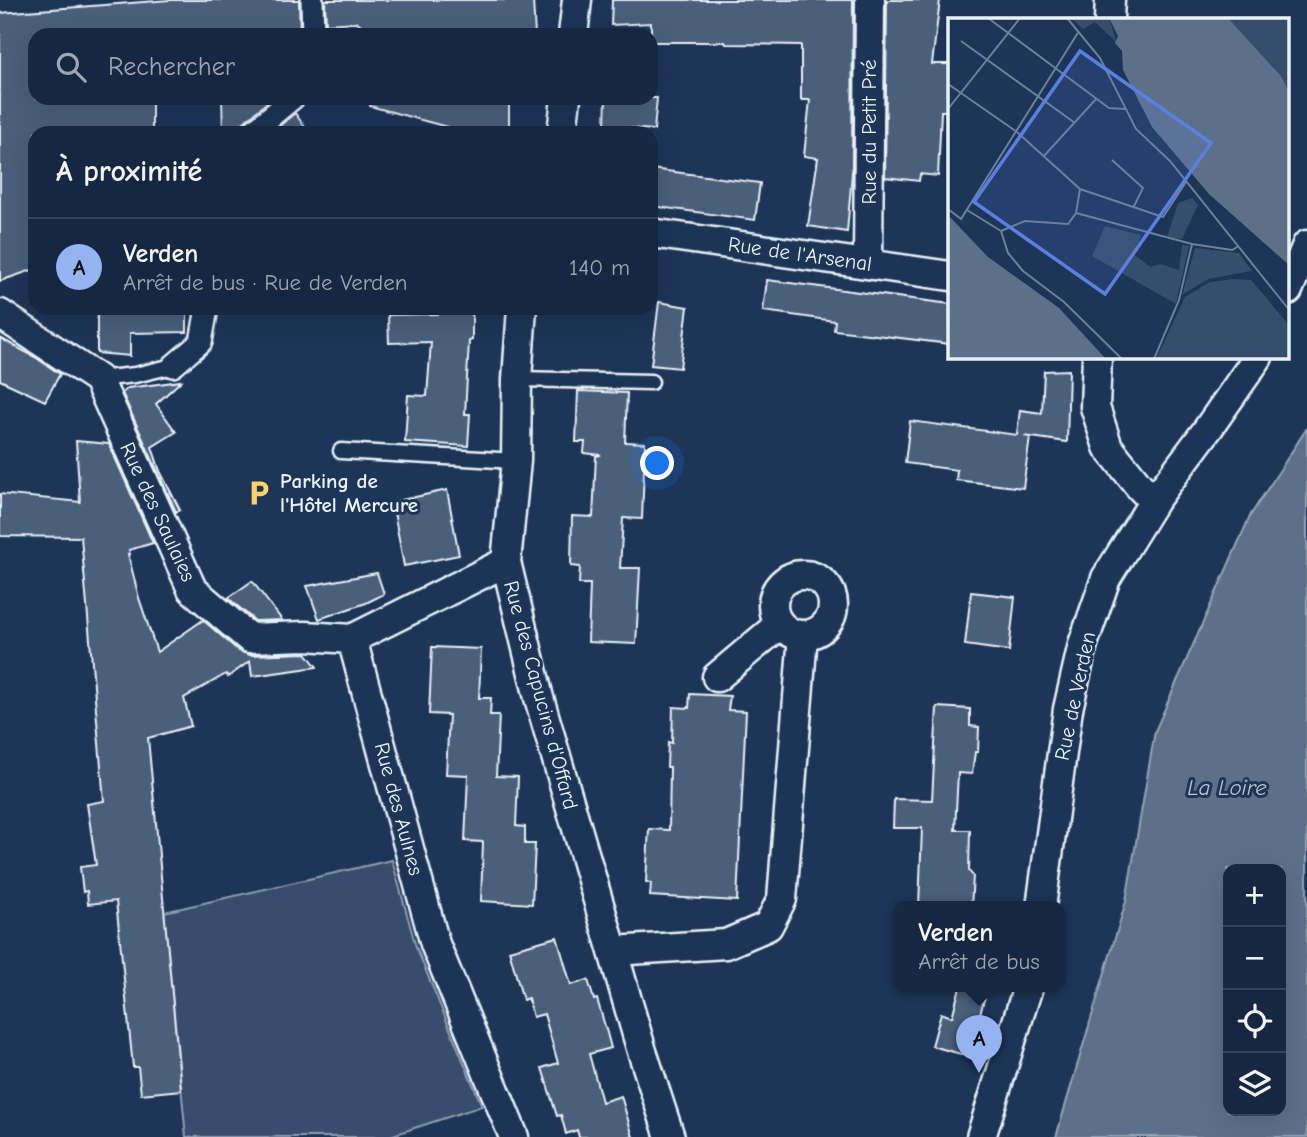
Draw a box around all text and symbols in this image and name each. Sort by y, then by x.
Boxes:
inset map [948,18,1290,359]
search box [28,28,658,105]
icon: search [52,48,90,86]
text: Rechercher [108,52,235,82]
street label: Rue du Petit Pré [857,60,881,204]
text: À proximité [56,154,202,189]
street label: Rue de l'Arsenal [727,232,873,276]
text: Verden [123,239,198,269]
text: A [73,254,85,281]
text: 140 m [569,254,630,281]
text: Arrêt de bus · Rue de Verden [123,269,408,296]
street label: Rue des Saulaies [115,439,201,585]
your location [640,446,674,480]
place label: Parking de l'Hôtel Mercure [280,469,418,517]
parking icon: Parking de l'Hôtel Mercure [244,478,274,508]
street label: Rue des Capucins d'Offard [499,578,583,812]
street label: Rue de Verden [1050,629,1100,763]
street label: Rue des Aulnes [370,740,428,878]
water label: La Loire [1187,774,1267,801]
map controls [1223,864,1286,1116]
button: + [1223,864,1286,927]
popup [893,901,1065,992]
text: Verden [918,918,993,948]
button: − [1223,927,1286,990]
text: Arrêt de bus [918,948,1040,975]
button: locate [1223,990,1286,1053]
pin: A [956,1015,1002,1073]
button: layers [1223,1053,1286,1116]

